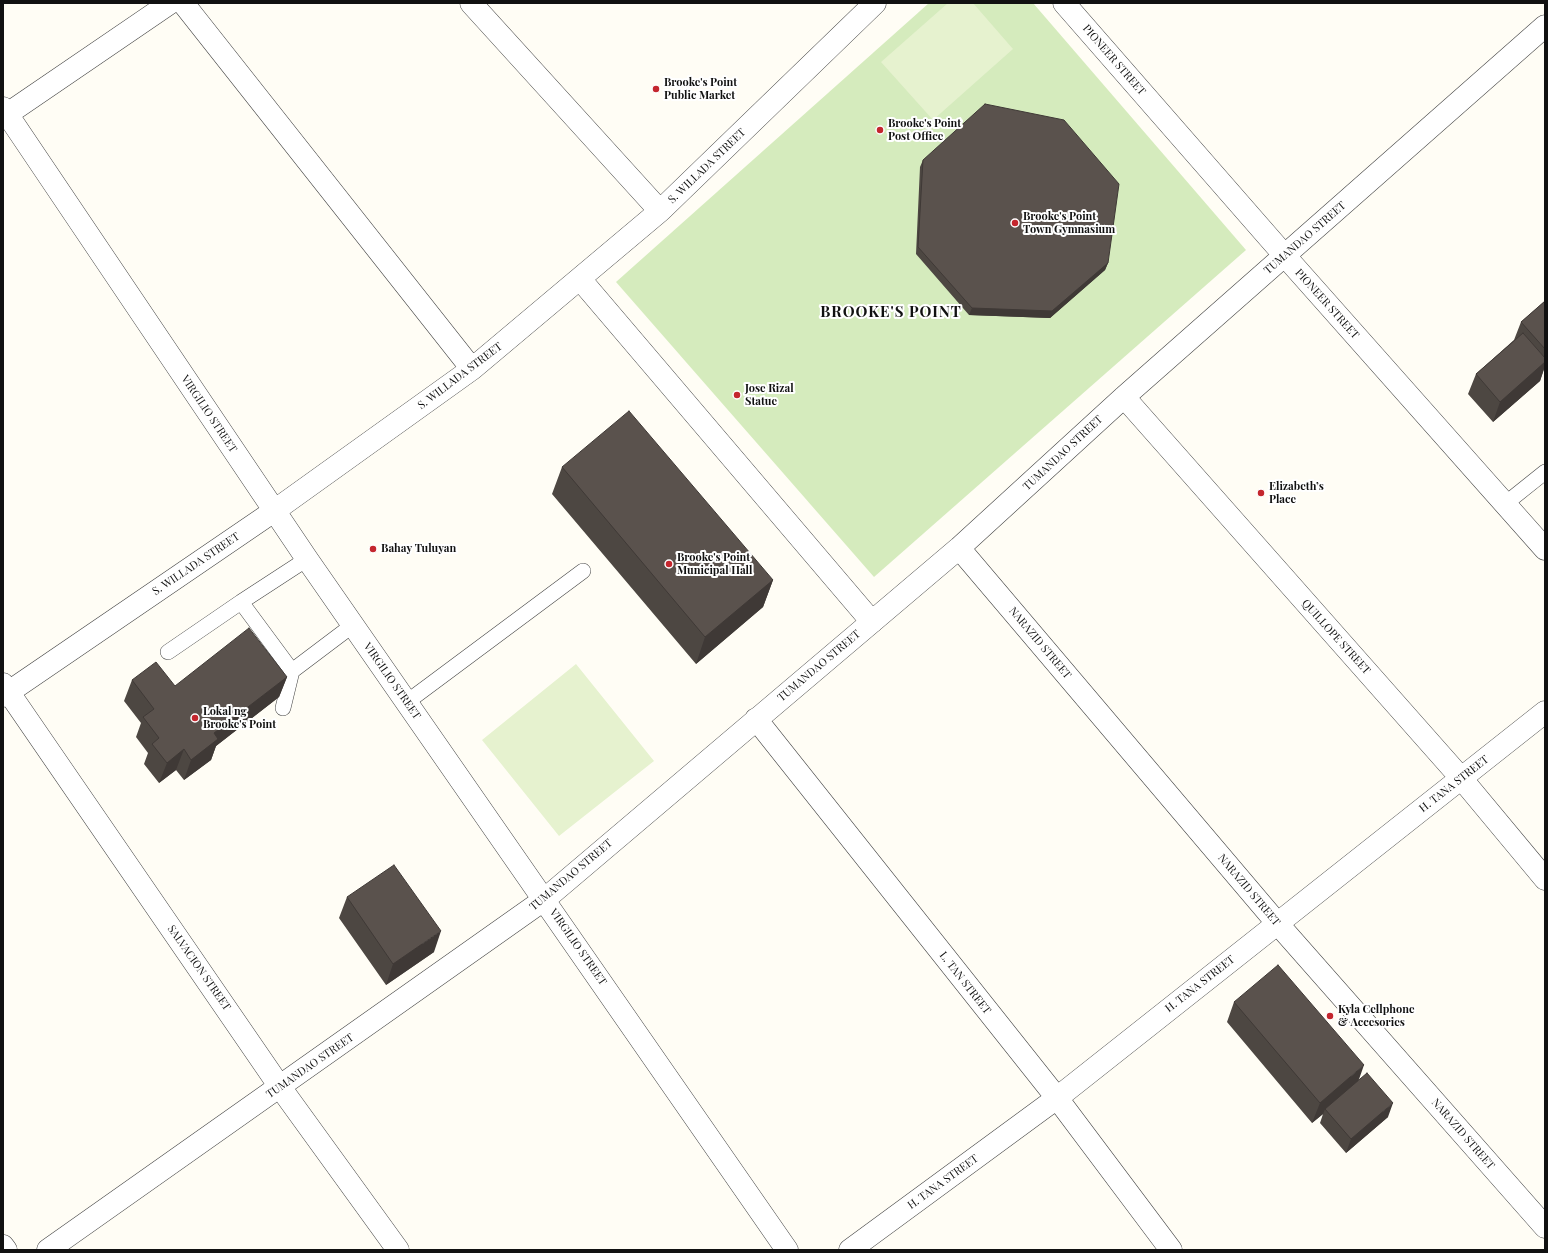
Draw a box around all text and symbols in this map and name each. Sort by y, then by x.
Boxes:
street label: PIONEER STREET [1080,22,1148,98]
place label: Brooke's Point Public Market [664,76,737,102]
marker: Brooke's Point Public Market [651,84,661,94]
place label: Brooke's Point Post Office [888,117,961,143]
marker: Brooke's Point Post Office [875,125,885,135]
street label: S. WILLADA STREET [666,126,748,206]
street label: TUMANDAO STREET [1261,199,1349,277]
place label: Brooke's Point Town Gymnasium [1023,210,1115,236]
marker: Brooke's Point Town Gymnasium [1010,218,1020,228]
street label: PIONEER STREET [1292,266,1362,342]
district label: BROOKE'S POINT [820,303,962,321]
street label: S. WILLADA STREET [415,340,505,412]
street label: VIRGILIO STREET [178,373,240,455]
place label: Jose Rizal Statue [745,382,794,408]
marker: Jose Rizal Statue [732,390,742,400]
street label: TUMANDAO STREET [1020,413,1106,493]
place label: Elizabeth’s Place [1269,480,1324,506]
marker: Elizabeth’s Place [1256,488,1266,498]
street label: S. WILLADA STREET [150,530,242,598]
place label: Bahay Tuluyan [381,542,456,556]
marker: Bahay Tuluyan [368,544,378,554]
place label: Brooke's Point Municipal Hall [677,551,752,577]
marker: Brooke's Point Municipal Hall [664,559,674,569]
street label: QUILLOPE STREET [1299,597,1373,677]
street label: NARAZID STREET [1006,604,1074,682]
street label: TUMANDAO STREET [775,628,863,704]
street label: VIRGILIO STREET [361,640,423,722]
place label: Lokal ng Brooke's Point [203,705,276,731]
marker: Lokal ng Brooke's Point [190,713,200,723]
street label: H. TANA STREET [1417,753,1491,815]
street label: TUMANDAO STREET [527,837,615,913]
street label: NARAZID STREET [1215,851,1283,929]
street label: VIRGILIO STREET [547,906,609,988]
street label: SALVACION STREET [165,923,233,1013]
street label: L. TAN STREET [937,949,993,1017]
street label: H. TANA STREET [1163,953,1237,1015]
place label: Kyla Cellphone & Accesories [1338,1003,1415,1029]
marker: Kyla Cellphone & Accesories [1325,1011,1335,1021]
street label: TUMANDAO STREET [264,1031,356,1101]
street label: NARAZID STREET [1429,1096,1497,1172]
street label: H. TANA STREET [905,1152,981,1212]

